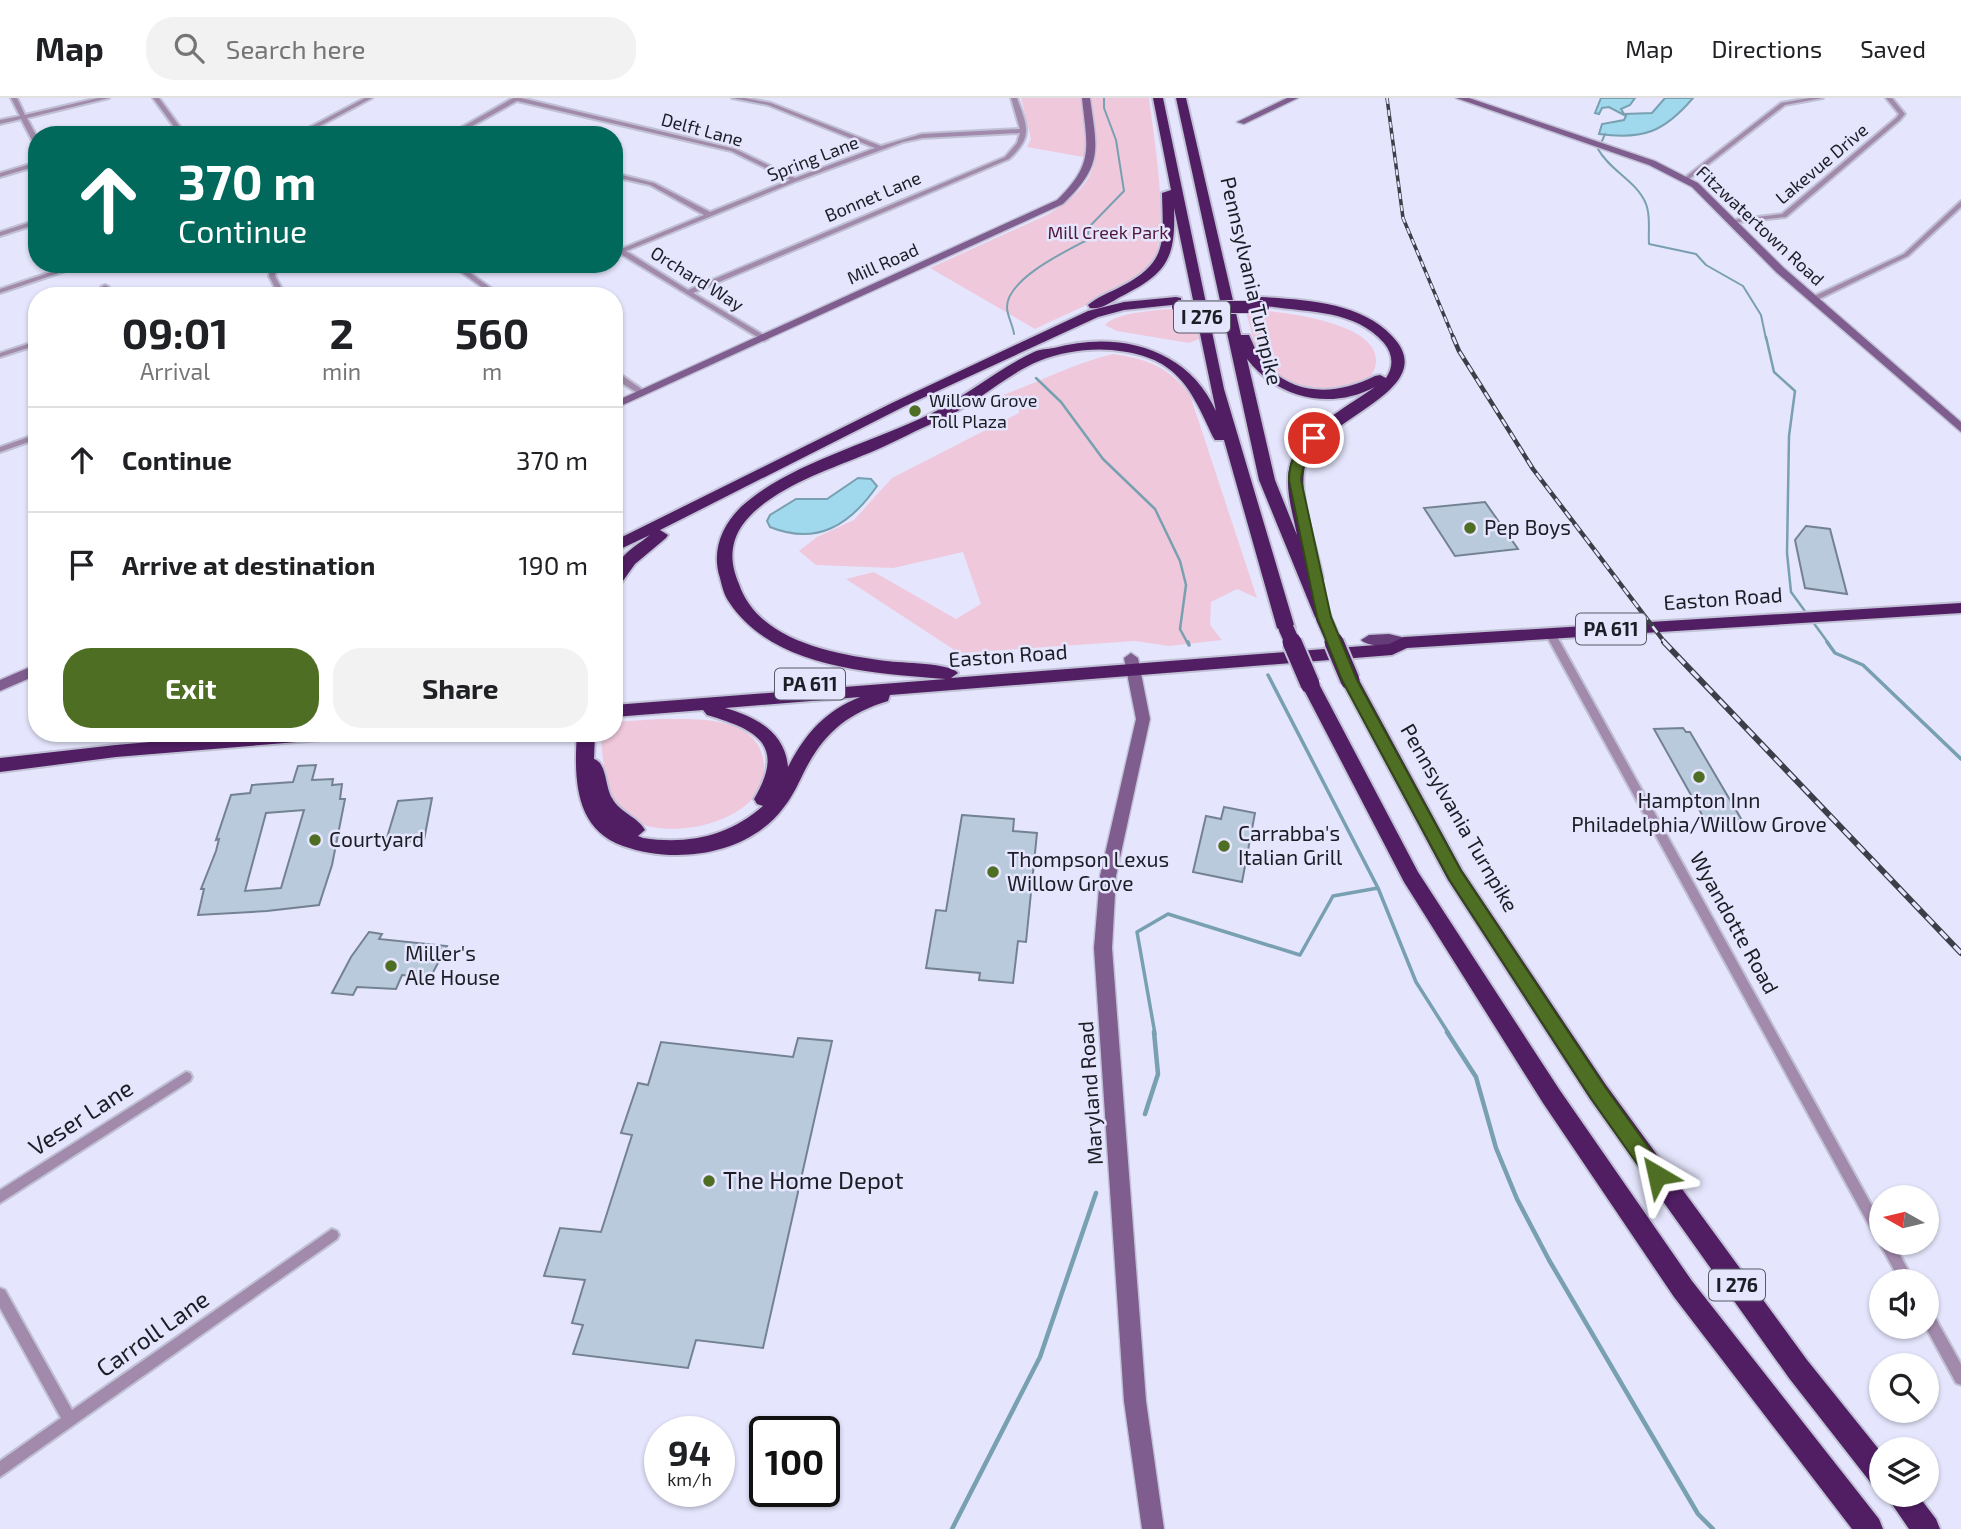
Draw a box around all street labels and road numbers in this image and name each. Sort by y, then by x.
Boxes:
street label: Delft Lane [659,108,746,151]
street label: Lakevue Drive [1771,118,1872,208]
street label: Spring Lane [764,131,861,186]
street label: Fitzwatertown Road [1692,160,1829,290]
street label: Bonnet Lane [821,166,924,226]
street label: Pennsylvania Turnpike [1216,174,1289,387]
street label: Mill Road [843,238,922,289]
street label: Orchard Way [647,241,749,316]
road number: I 276 [1174,302,1230,332]
street label: Easton Road [1663,581,1783,614]
road number: PA 611 [1576,614,1646,644]
street label: Easton Road [948,638,1068,671]
road number: PA 611 [775,668,845,699]
street label: Pennsylvania Turnpike [1396,719,1524,916]
street label: Wyandotte Road [1686,847,1785,998]
street label: Maryland Road [1072,1020,1107,1166]
street label: Veser Lane [23,1072,138,1161]
road number: I 276 [1709,1270,1765,1301]
street label: Carroll Lane [90,1283,214,1382]

